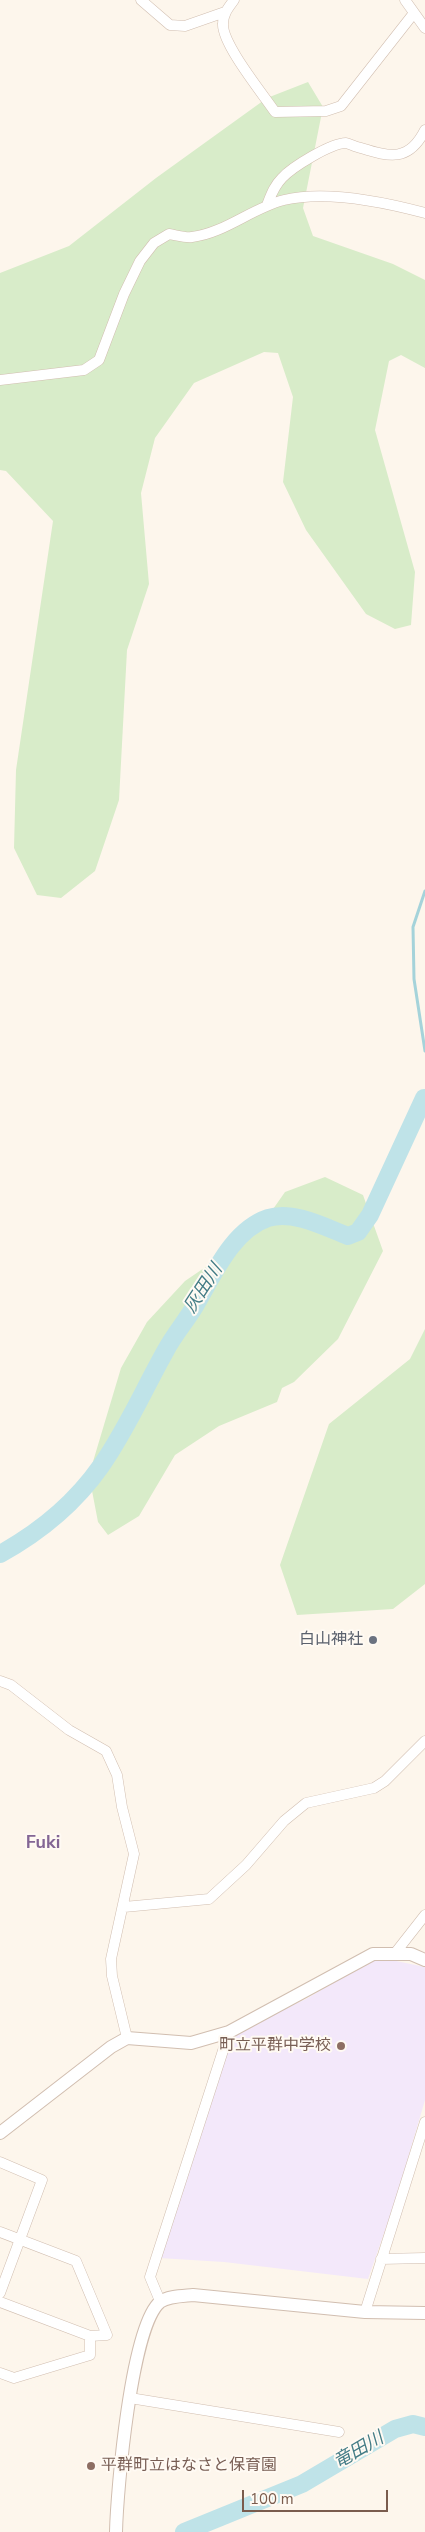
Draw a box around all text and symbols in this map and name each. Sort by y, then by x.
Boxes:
water label: 灰田川 [180,1260,228,1318]
place label: 白山神社 [299,1630,363,1650]
marker: 白山神社 [367,1634,379,1646]
district label: Fuki [26,1833,60,1855]
place label: 町立平群中学校 [219,2036,331,2056]
marker: 町立平群中学校 [335,2040,347,2052]
water label: 竜田川 [330,2428,388,2474]
place label: 平群町立はなさと保育園 [101,2456,277,2476]
marker: 平群町立はなさと保育園 [85,2460,97,2472]
scale bar [245,2480,391,2512]
text: 100 m [250,2489,294,2509]

